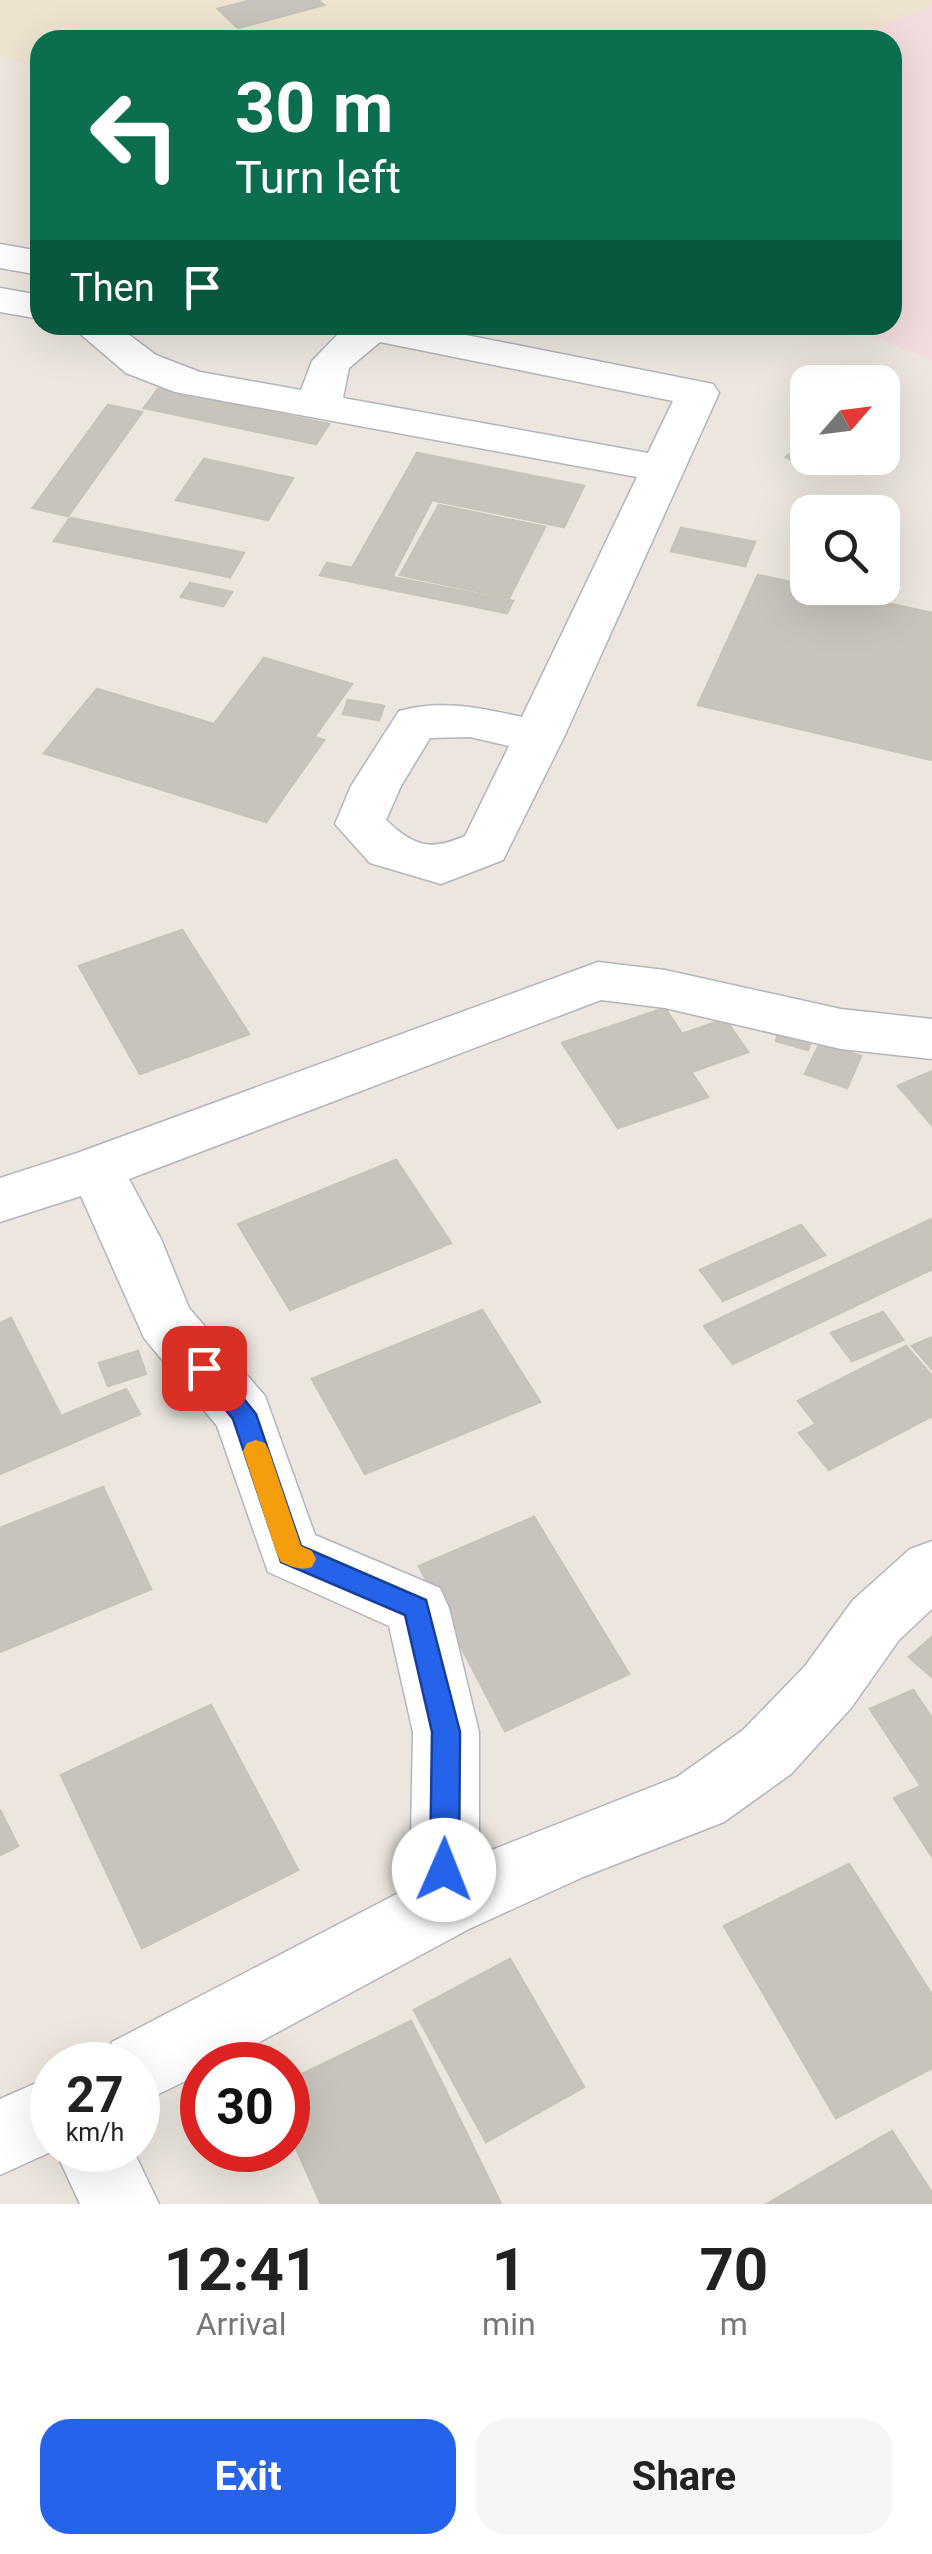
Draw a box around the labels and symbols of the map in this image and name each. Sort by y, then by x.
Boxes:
north arrow [790,365,900,475]
pin [162,1326,247,1411]
position arrow [392,1818,496,1922]
speed limit sign: 30 [180,2042,310,2172]

